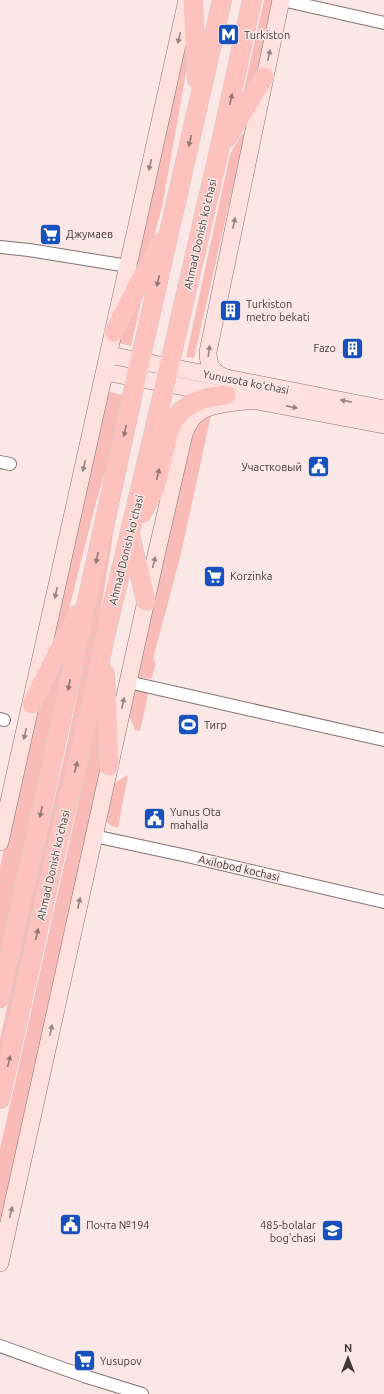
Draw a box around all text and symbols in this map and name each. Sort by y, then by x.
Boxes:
metro station icon: Turkiston [216,22,242,48]
place label: Turkiston [244,29,290,41]
one-way arrow [175,32,181,44]
one-way arrow [266,49,272,61]
one-way arrow [228,93,234,105]
one-way arrow [186,134,192,147]
one-way arrow [147,159,153,171]
street label: Ahmad Donish ko'chasi [181,178,219,290]
one-way arrow [232,217,238,229]
supermarket icon: Джумаев [37,221,63,247]
place label: Джумаев [66,228,113,240]
one-way arrow [155,275,161,287]
building icon: Turkiston metro bekati [218,297,244,323]
place label: Turkiston metro bekati [246,298,310,323]
building icon: Fazo [339,335,365,361]
place label: Fazo [314,342,336,354]
one-way arrow [206,345,212,357]
street label: Yunusota koʻchasi [202,368,290,396]
one-way arrow [340,398,352,404]
one-way arrow [286,405,298,411]
one-way arrow [121,425,127,437]
public building icon: Участковый [305,454,331,480]
one-way arrow [81,460,87,472]
place label: Участковый [242,461,302,473]
one-way arrow [156,468,162,480]
street label: Ahmad Donish ko'chasi [107,494,145,606]
one-way arrow [93,552,99,564]
one-way arrow [152,556,158,568]
supermarket icon: Korzinka [202,563,228,589]
place label: Korzinka [230,570,272,582]
one-way arrow [53,587,59,599]
one-way arrow [65,679,71,691]
one-way arrow [121,696,127,709]
sports icon: Тигр [176,712,202,738]
place label: Тигр [204,719,227,731]
one-way arrow [21,727,27,740]
one-way arrow [74,761,80,773]
public building icon: Yunus Ota mahalla [142,805,168,831]
one-way arrow [37,806,43,818]
place label: Yunus Ota mahalla [170,806,221,831]
street label: Ahmad Donish ko'chasi [34,809,72,921]
street label: Axilobod kochasi [197,853,281,883]
one-way arrow [77,897,83,909]
one-way arrow [35,928,41,940]
one-way arrow [49,1024,55,1036]
one-way arrow [6,1055,12,1067]
one-way arrow [9,1206,15,1218]
public building icon: Почта №194 [57,1212,83,1238]
school or university icon: 485-bolalar bog'chasi [319,1218,345,1244]
place label: Почта №194 [86,1219,150,1231]
place label: 485-bolalar bog'chasi [260,1219,317,1244]
north arrow [328,1338,368,1378]
text: N [344,1342,352,1354]
supermarket icon: Yusupov [72,1348,98,1374]
place label: Yusupov [100,1355,142,1367]

